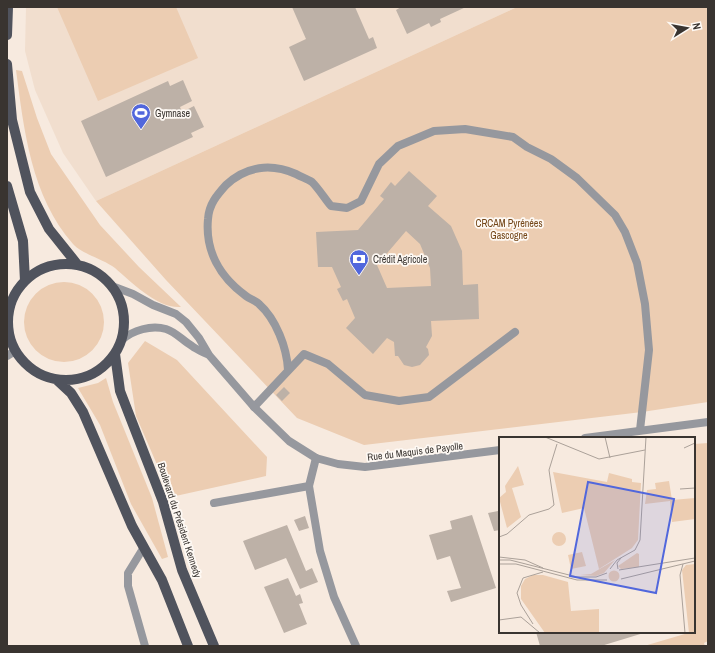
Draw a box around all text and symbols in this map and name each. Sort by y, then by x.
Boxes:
north arrow [667,8,707,48]
text: N [689,22,704,31]
sports icon: Gymnase [130,102,152,130]
place label: Gymnase [155,107,191,120]
park label: CRCAM Pyrénées Gascogne [476,217,542,242]
bank icon: Crédit Agricole [348,248,370,276]
place label: Crédit Agricole [373,253,428,266]
inset map [499,437,695,633]
street label: Rue du Maquis de Payolle [367,439,464,464]
street label: Boulevard du Président Kennedy [155,461,205,580]

